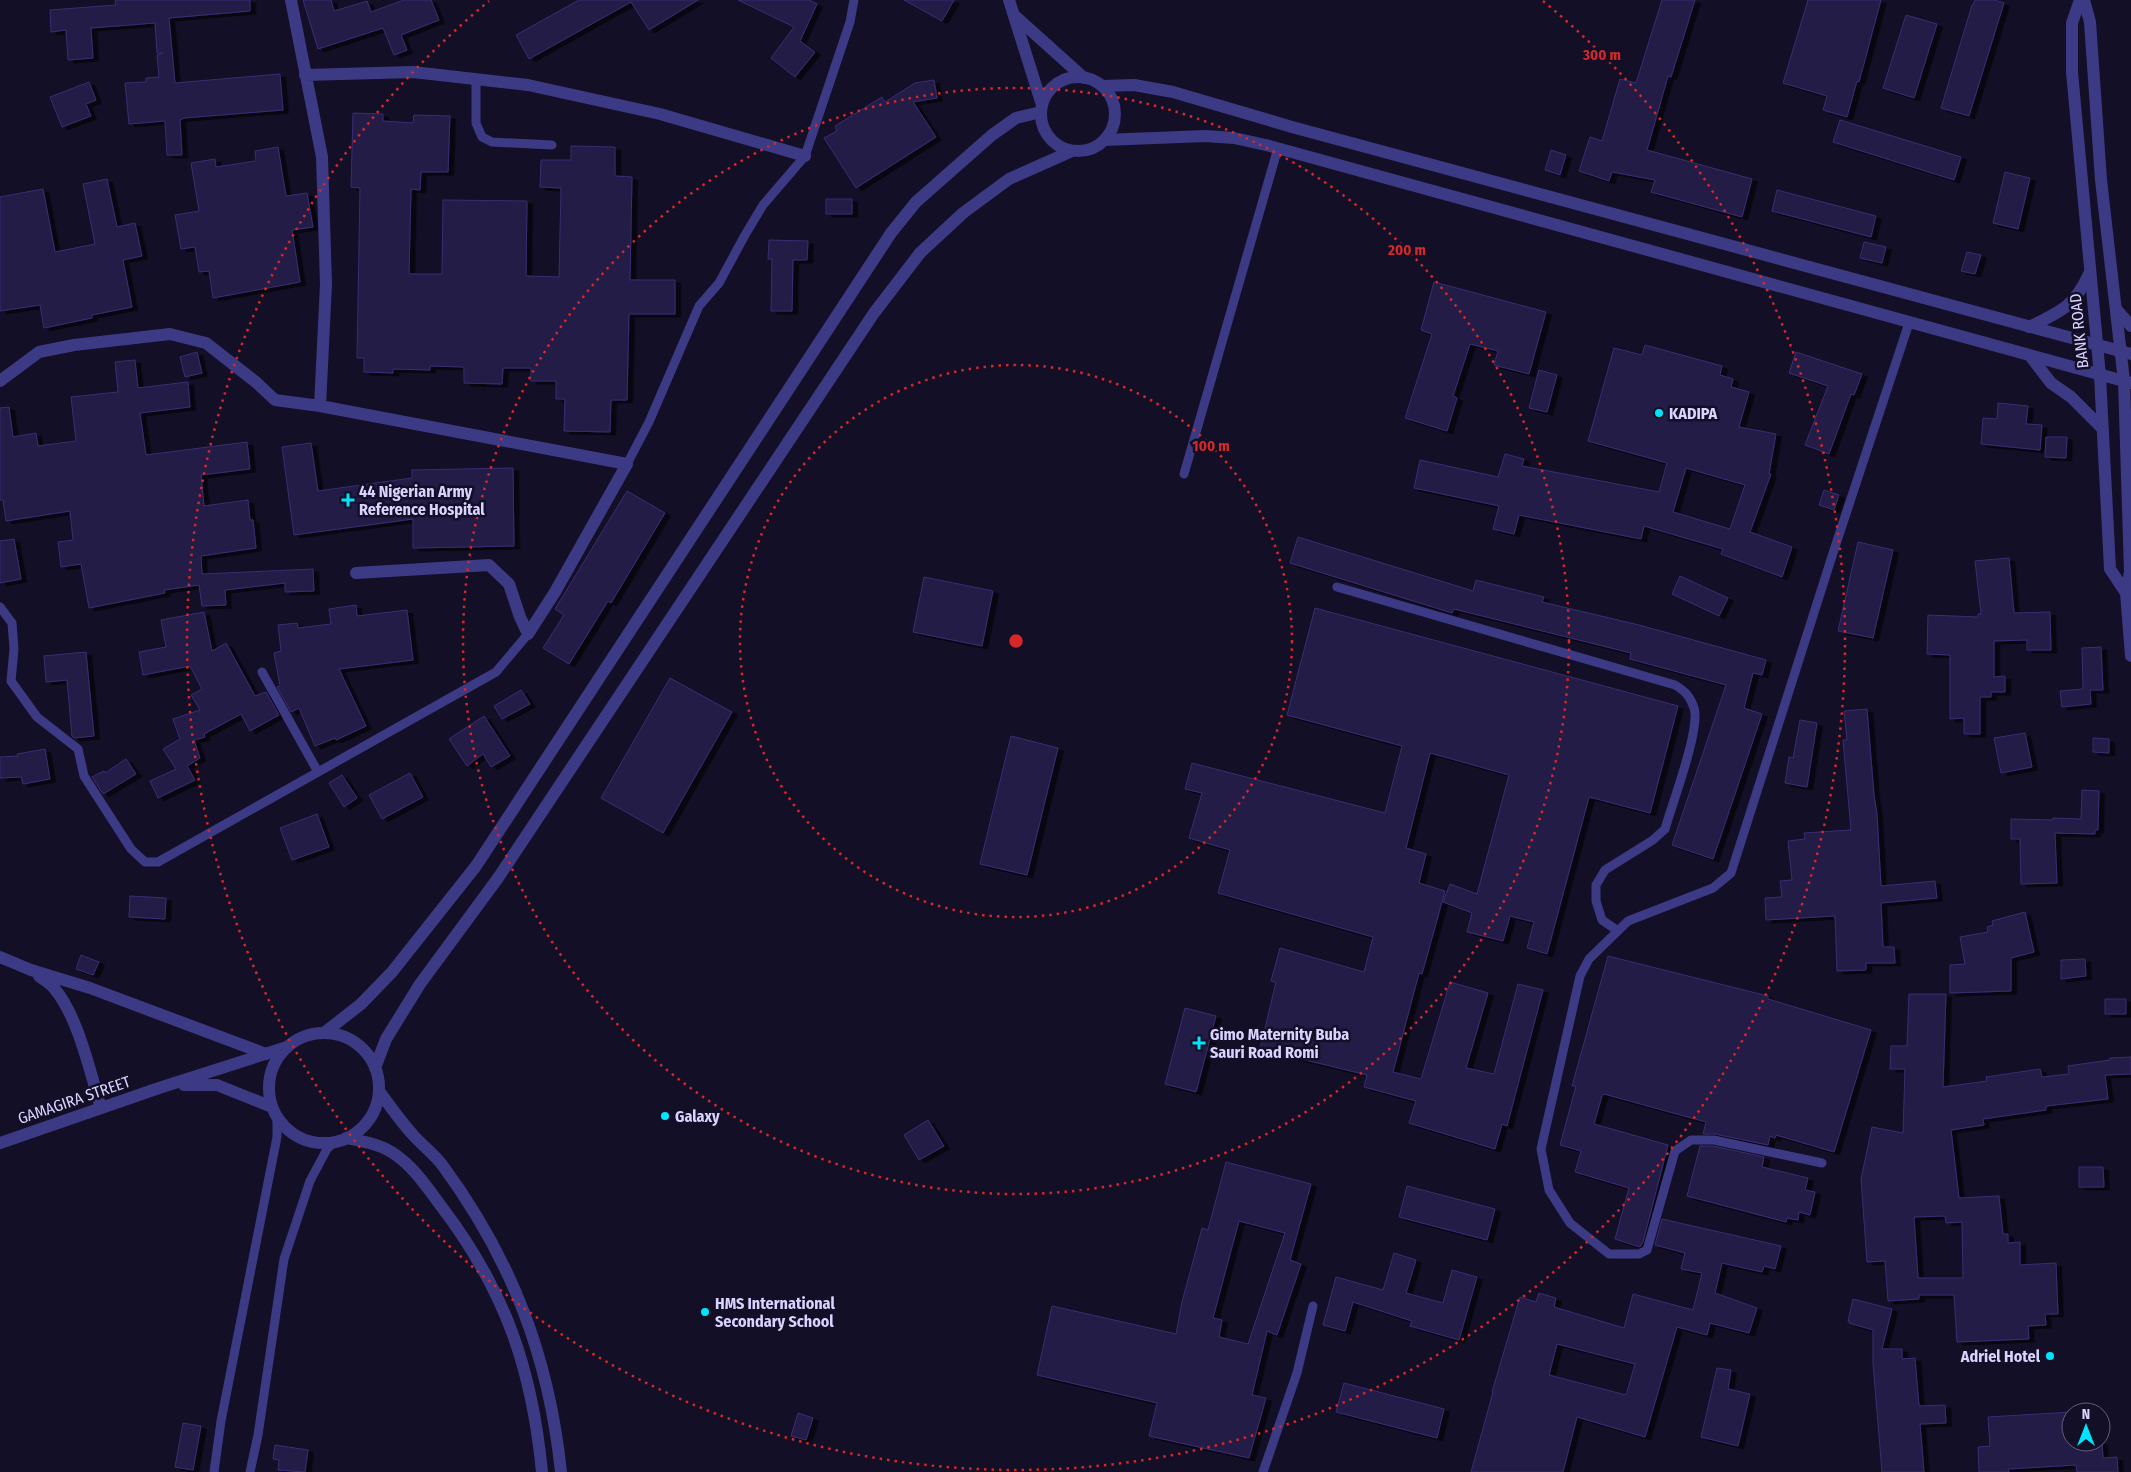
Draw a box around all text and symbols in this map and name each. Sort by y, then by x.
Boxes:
text: 300 m [1582,46,1621,64]
text: 200 m [1387,241,1426,259]
street label: BANK ROAD [2066,293,2092,369]
place label: KADIPA [1669,404,1718,423]
marker: KADIPA [1653,407,1665,419]
text: 100 m [1192,437,1230,455]
place label: 44 Nigerian Army Reference Hospital [359,482,485,519]
marker: 44 Nigerian Army Reference Hospital [341,493,355,507]
centre of rings [1007,632,1025,650]
place label: Gimo Maternity Buba Sauri Road Romi [1210,1025,1349,1062]
marker: Gimo Maternity Buba Sauri Road Romi [1192,1036,1206,1050]
street label: GAMAGIRA STREET [15,1072,133,1128]
place label: Galaxy [675,1107,720,1126]
marker: Galaxy [659,1110,671,1122]
place label: HMS International Secondary School [715,1294,835,1331]
marker: HMS International Secondary School [699,1306,711,1318]
place label: Adriel Hotel [1960,1347,2041,1366]
marker: Adriel Hotel [2044,1350,2056,1362]
north arrow [2061,1402,2111,1452]
text: N [2082,1406,2090,1423]

